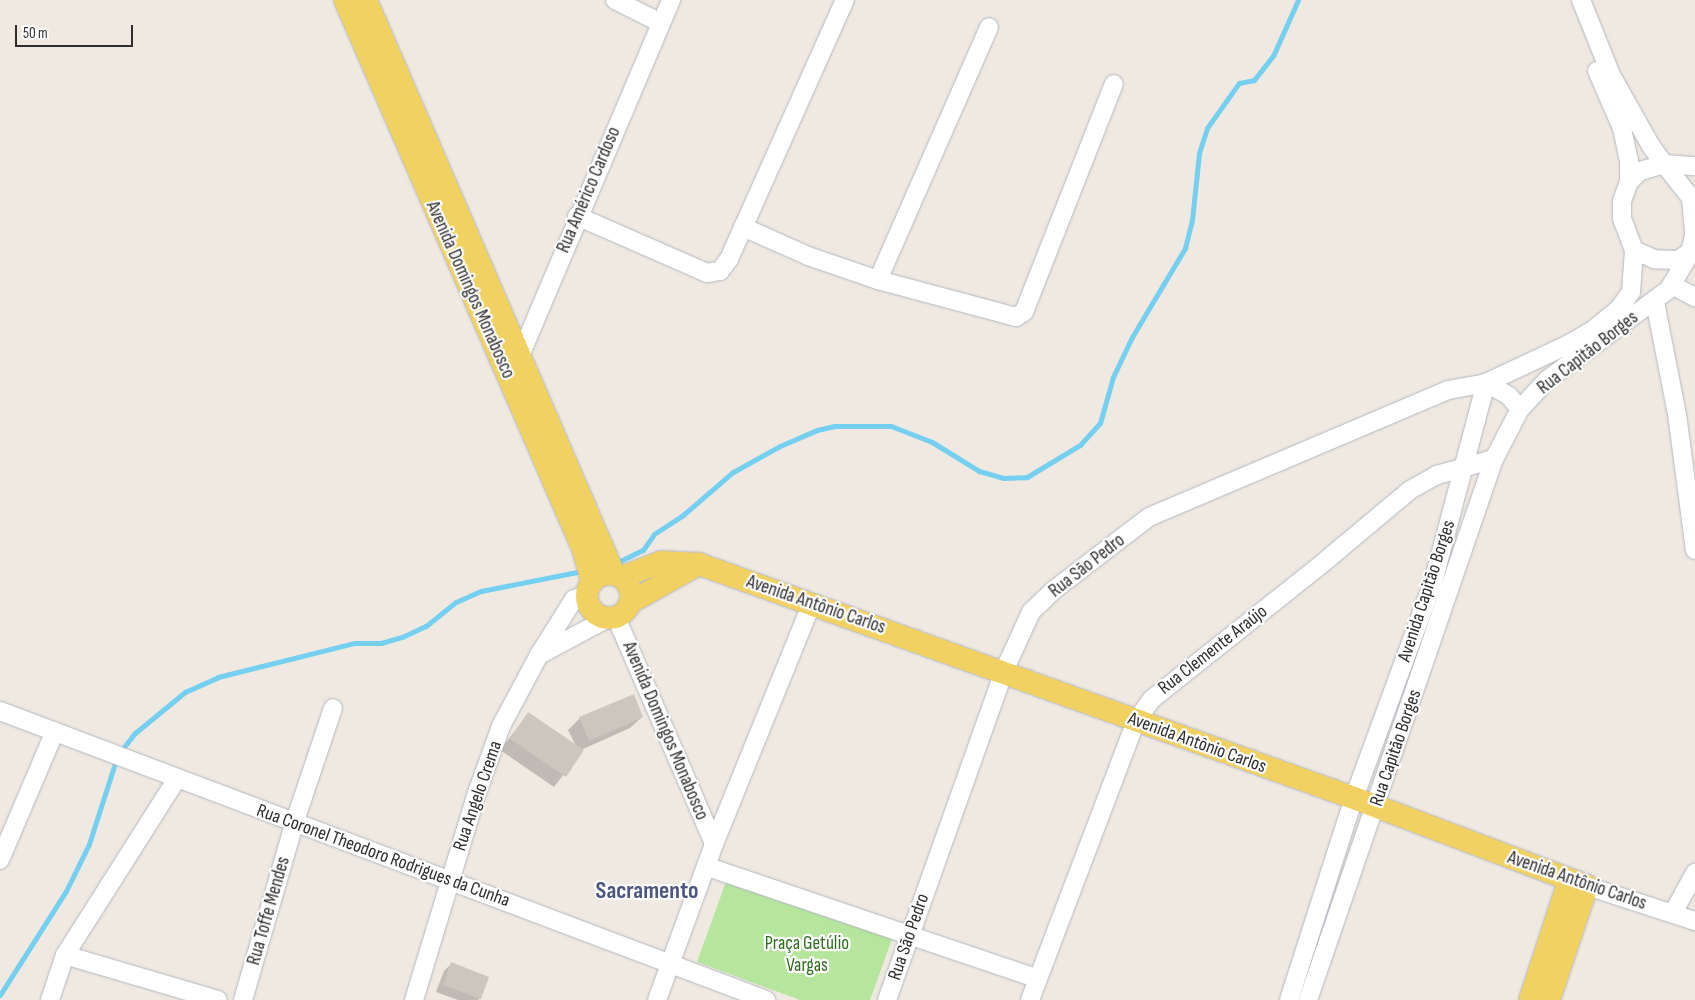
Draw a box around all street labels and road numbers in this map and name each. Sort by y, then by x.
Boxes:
street label: Rua Américo Cardoso [552,124,626,256]
street label: Avenida Domingos Monabosco [421,198,519,382]
street label: Rua Capitão Borges [1533,307,1643,399]
street label: Avenida Capitão Borges [1393,517,1461,665]
street label: Rua São Pedro [1045,529,1129,603]
street label: Avenida Antônio Carlos [744,571,888,639]
street label: Rua Clemente Araújo [1154,600,1272,700]
street label: Avenida Domingos Monabosco [617,638,713,824]
street label: Rua Capitão Borges [1365,687,1427,809]
street label: Avenida Antônio Carlos [1125,707,1269,779]
street label: Rua Angelo Crema [449,738,507,854]
street label: Rua Coronel Theodoro Rodrigues da Cunha [253,800,513,912]
street label: Avenida Antônio Carlos [1505,847,1649,915]
street label: Rua Toffe Mendes [243,854,295,968]
street label: Rua São Pedro [884,891,934,983]

